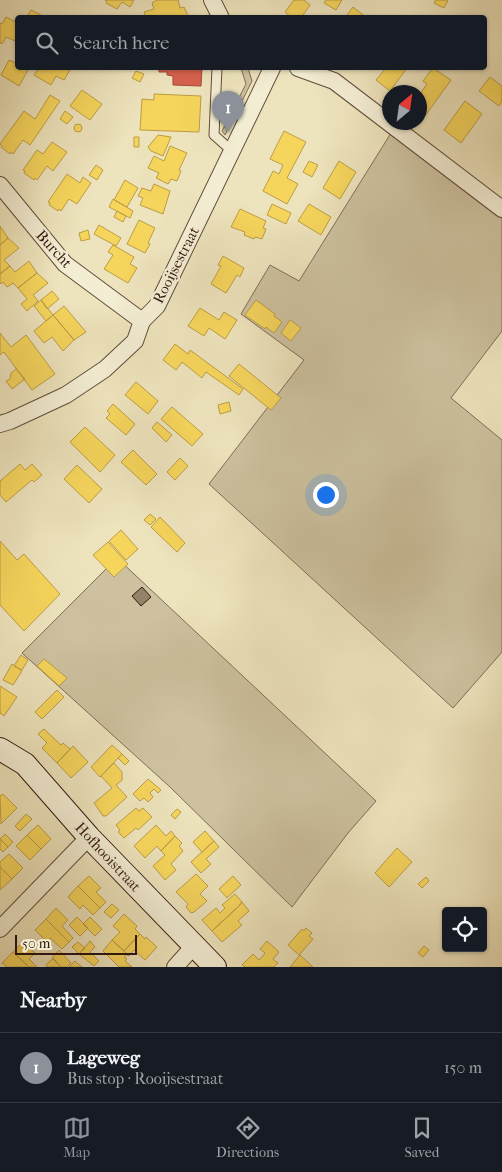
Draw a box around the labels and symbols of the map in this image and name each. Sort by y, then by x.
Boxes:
north arrow [382,85,427,130]
pin: 1 [212,91,244,132]
street label: Rooijsestraat [149,223,203,306]
street label: Burcht [32,226,76,272]
your location [313,482,339,508]
street label: Hofhooistraat [71,818,145,896]
scale bar [15,932,138,955]

